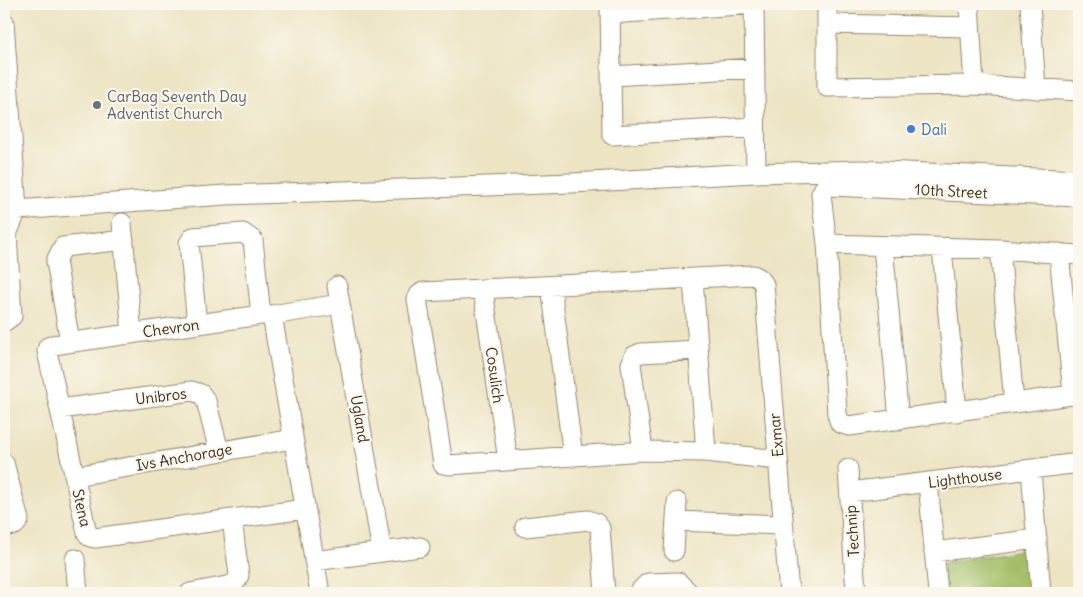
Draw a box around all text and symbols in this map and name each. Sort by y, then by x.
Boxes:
place label: CarBag Seventh Day Adventist Church [107,87,247,123]
marker: CarBag Seventh Day Adventist Church [91,99,103,111]
place label: Dali [921,120,947,139]
marker: Dali [905,123,917,135]
street label: 10th Street [914,180,988,202]
street label: Chevron [141,315,201,341]
street label: Cosulich [482,346,508,405]
street label: Unibros [134,383,188,409]
street label: Ugland [346,394,374,444]
street label: Exmar [765,412,787,458]
street label: Ivs Anchorage [134,439,234,475]
street label: Lighthouse [927,464,1003,492]
street label: Stena [68,487,96,529]
street label: Technip [841,505,863,557]

